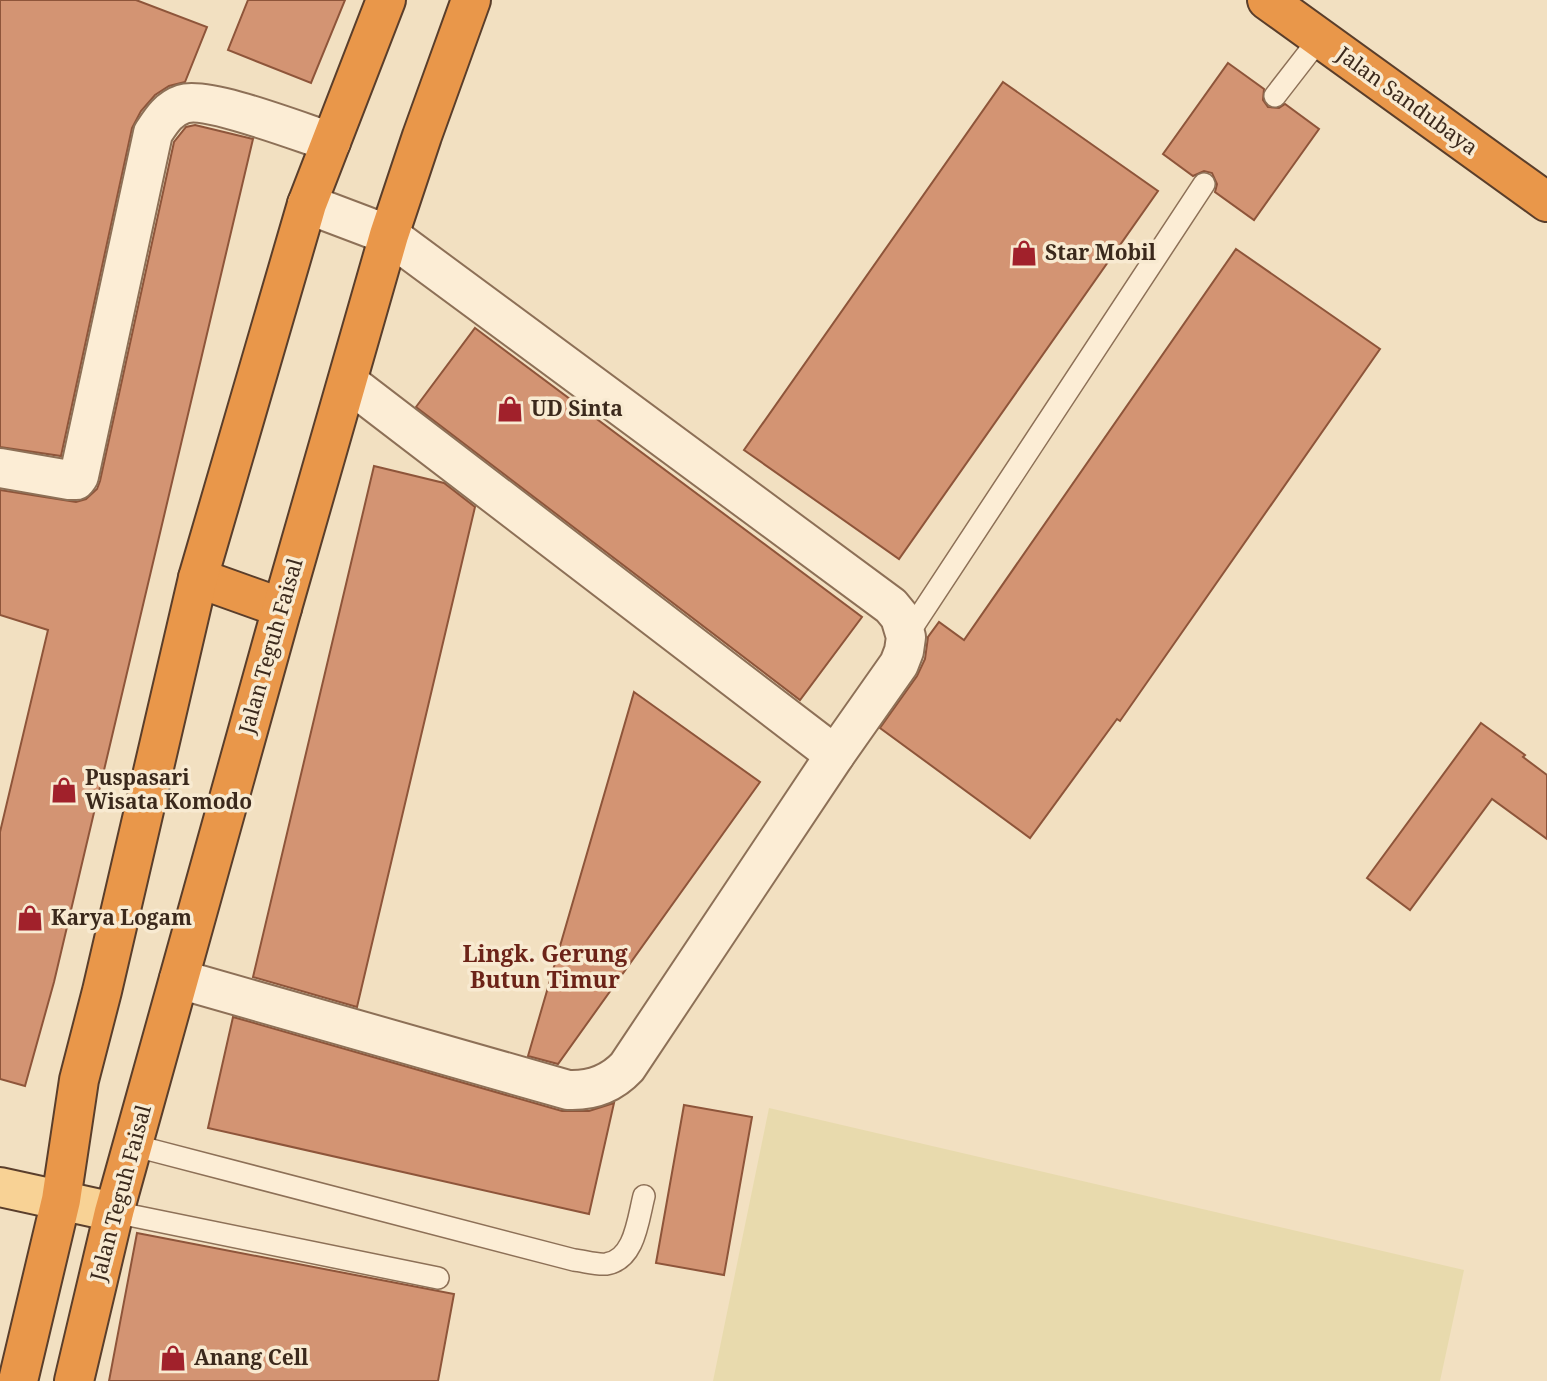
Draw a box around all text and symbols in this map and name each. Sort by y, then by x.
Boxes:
street label: Jalan Sandubaya [1331,39,1484,161]
shop icon: Star Mobil [1009,238,1039,268]
place label: Star Mobil [1045,238,1157,266]
shop icon: UD Sinta [495,394,525,424]
place label: UD Sinta [531,394,623,422]
street label: Jalan Teguh Faisal [231,554,309,738]
place label: Puspasari Wisata Komodo [85,763,252,815]
shop icon: Puspasari Wisata Komodo [49,775,79,805]
shop icon: Karya Logam [15,903,45,933]
place label: Karya Logam [51,903,192,931]
district label: Lingk. Gerung Butun Timur [462,937,628,995]
street label: Jalan Teguh Faisal [83,1101,157,1285]
shop icon: Anang Cell [158,1343,188,1373]
place label: Anang Cell [194,1343,309,1371]

